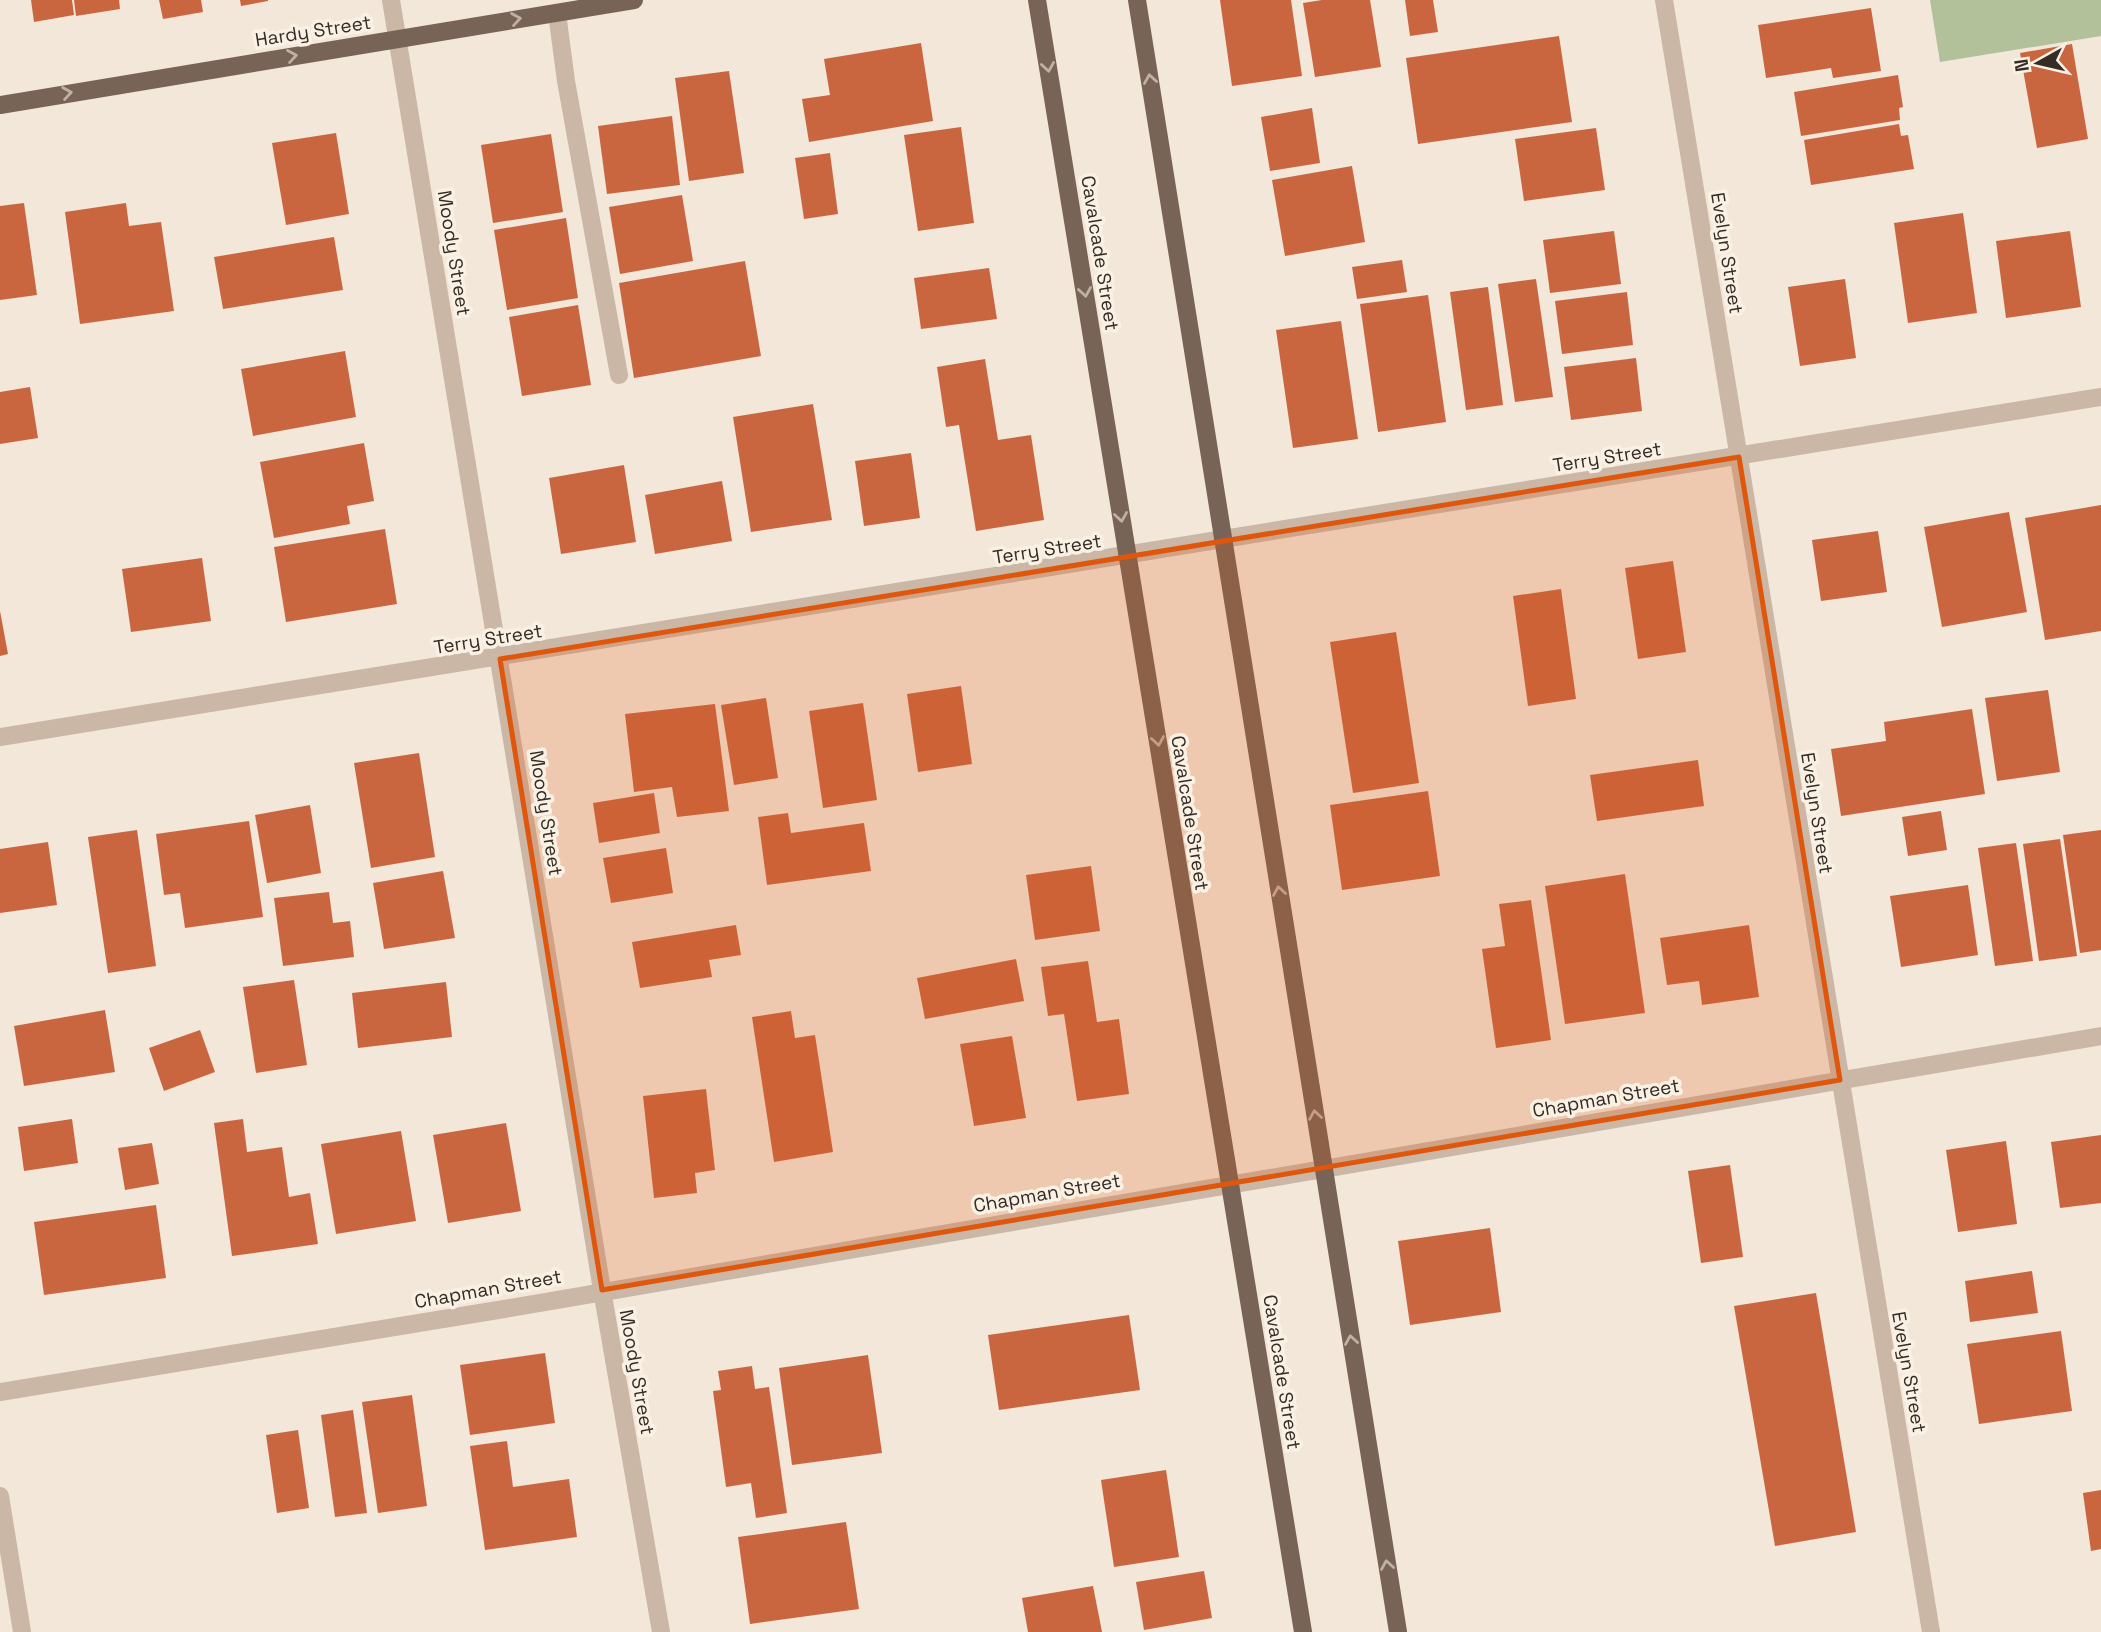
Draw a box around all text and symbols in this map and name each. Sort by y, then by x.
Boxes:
street label: Hardy Street [253,10,373,52]
one-way arrow [510,12,522,27]
north arrow [2003,28,2073,98]
one-way arrow [286,49,298,64]
text: N [2008,57,2035,73]
one-way arrow [1040,61,1055,73]
one-way arrow [1143,73,1158,85]
one-way arrow [61,86,73,101]
street label: Cavalcade Street [1075,174,1125,332]
street label: Moody Street [432,188,476,318]
street label: Evelyn Street [1705,190,1749,316]
one-way arrow [1077,286,1092,298]
street label: Terry Street [1551,436,1663,478]
one-way arrow [1113,511,1128,522]
street label: Terry Street [991,528,1103,570]
street label: Terry Street [432,618,544,660]
street label: Cavalcade Street [1165,734,1215,892]
one-way arrow [1150,735,1165,747]
street label: Moody Street [524,748,568,878]
street label: Evelyn Street [1795,750,1839,876]
one-way arrow [1272,885,1287,897]
street label: Chapman Street [1531,1073,1681,1123]
one-way arrow [1308,1109,1323,1121]
street label: Chapman Street [972,1168,1122,1218]
street label: Chapman Street [413,1264,563,1314]
street label: Cavalcade Street [1257,1293,1307,1451]
street label: Moody Street [614,1307,660,1437]
street label: Evelyn Street [1886,1309,1932,1435]
one-way arrow [1344,1334,1359,1346]
one-way arrow [1380,1559,1395,1571]

